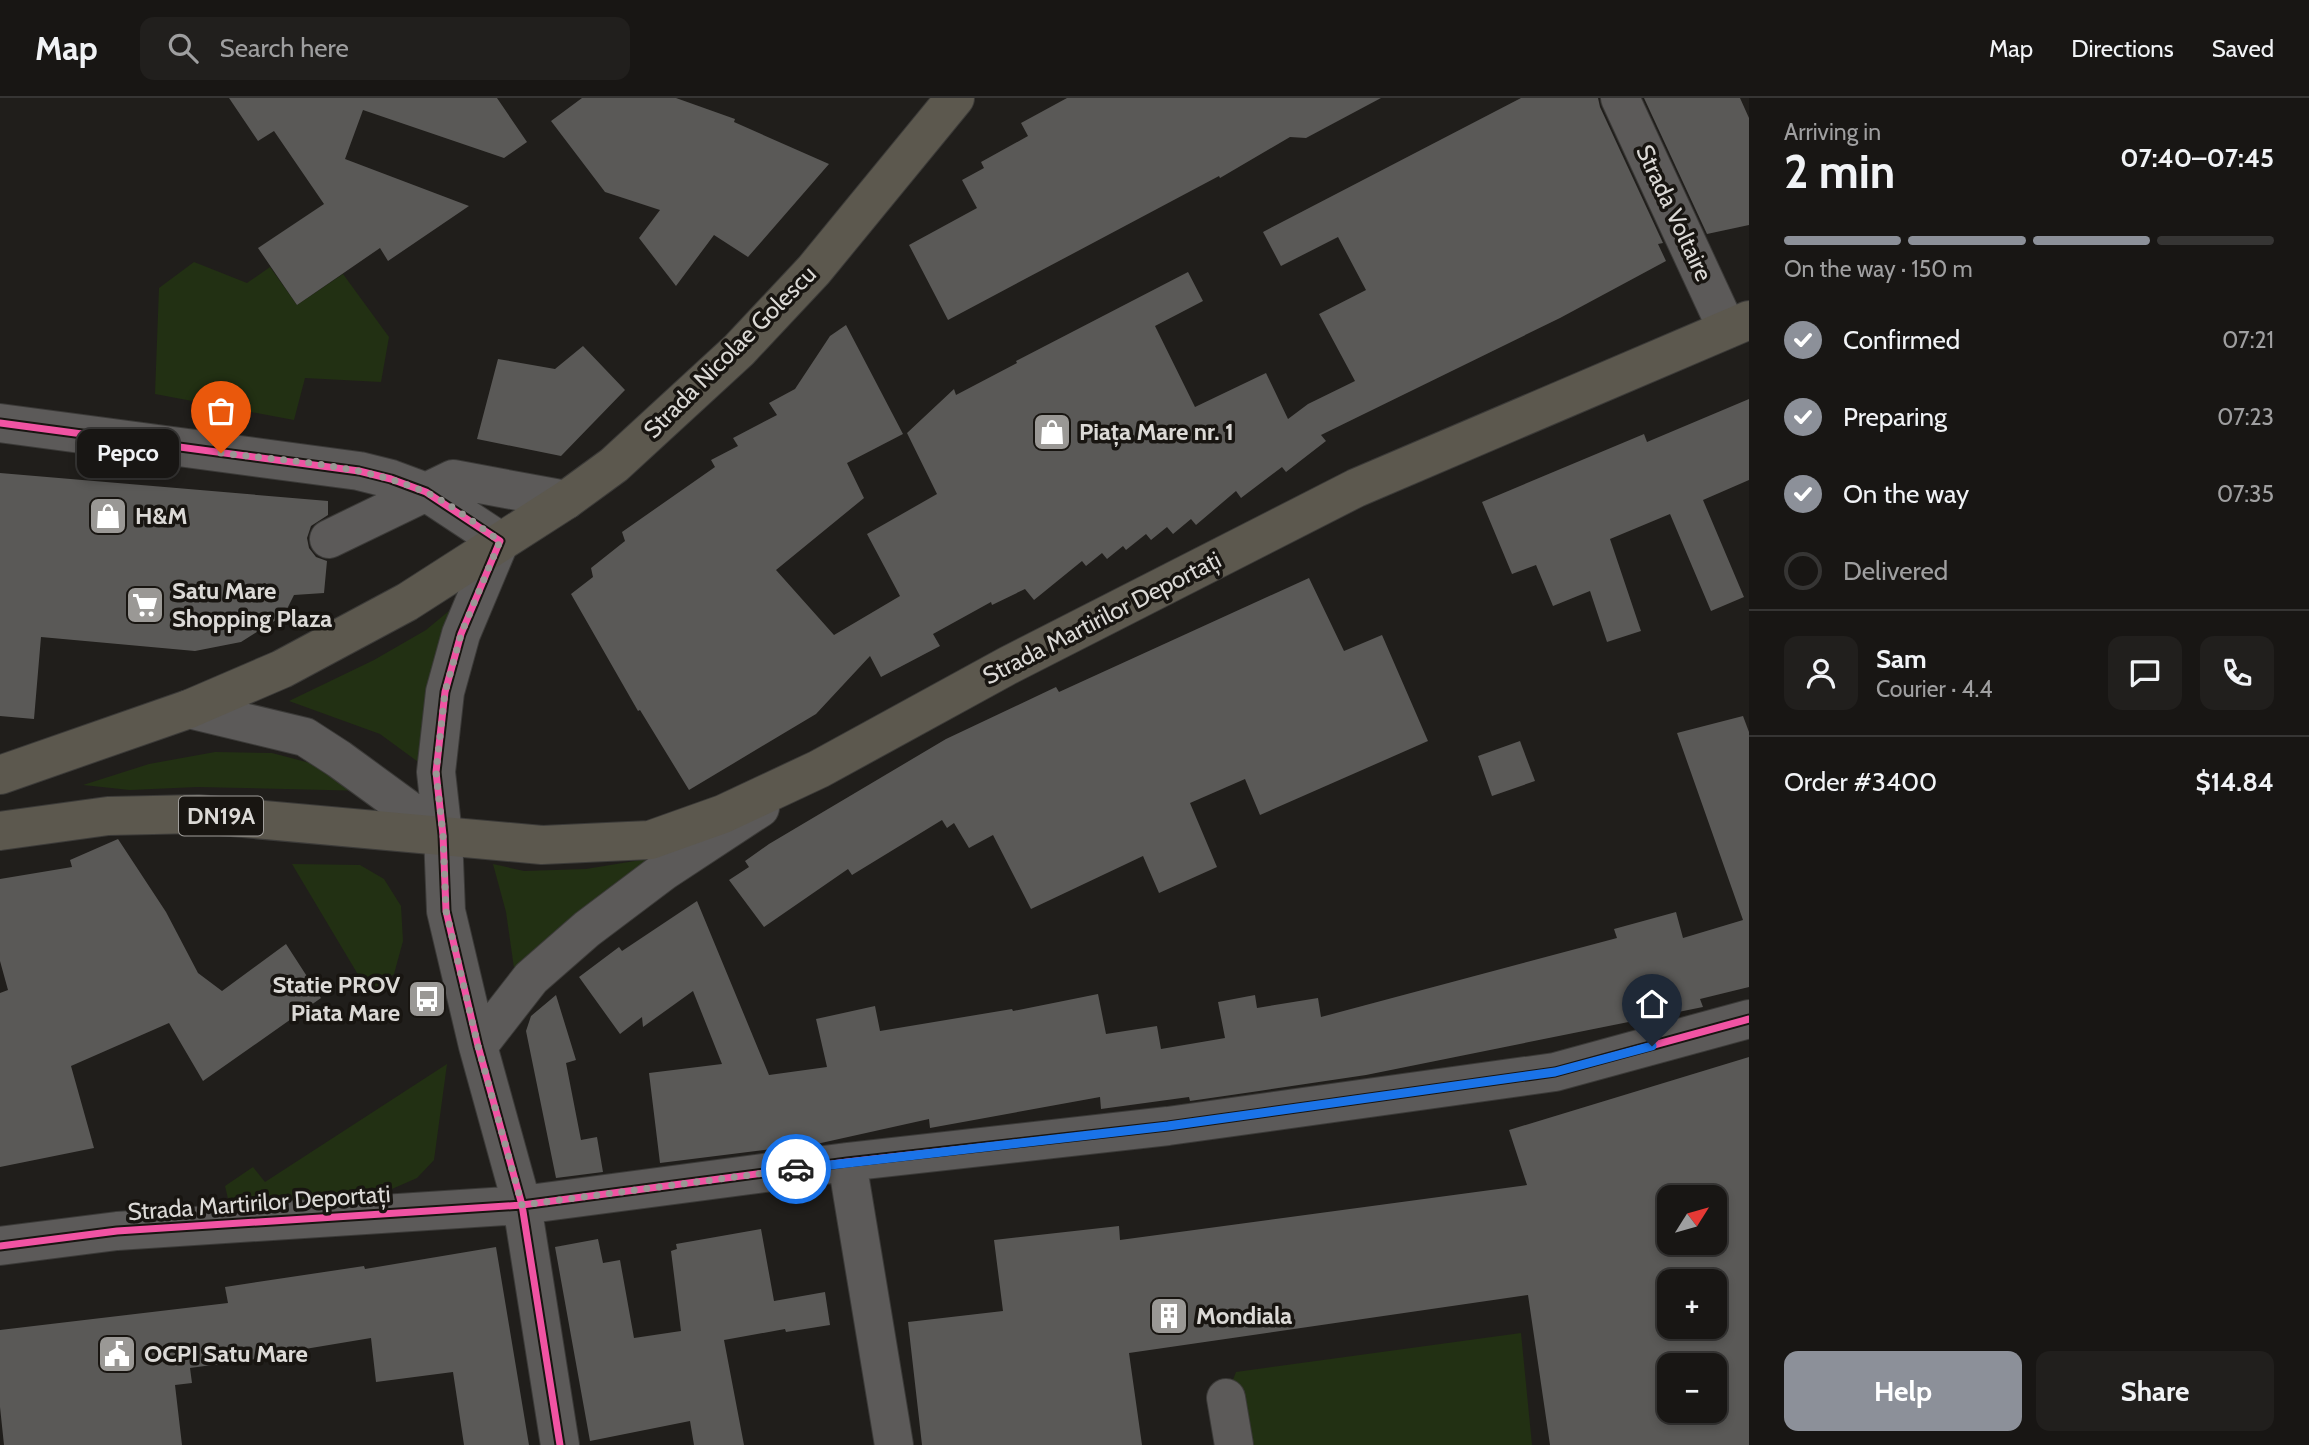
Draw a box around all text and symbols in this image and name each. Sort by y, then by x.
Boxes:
search box [140,17,630,80]
text: Map [35,28,98,68]
icon: search [164,29,202,67]
text: Search here [220,32,349,64]
text: Map [1989,34,2033,63]
text: Directions [2071,34,2174,63]
text: Saved [2212,34,2274,63]
text: Arriving in [1784,118,1881,146]
street label: Strada Voltaire [1630,140,1719,286]
text: 07:40–07:45 [2120,142,2274,174]
text: 2 min [1784,144,1895,200]
text: On the way · 150 m [1784,255,1973,283]
street label: Strada Nicolae Golescu [637,259,822,444]
icon: check [1784,321,1822,359]
text: Confirmed [1843,324,1960,356]
text: 07:21 [2222,326,2274,354]
pin [191,381,251,453]
icon: bag [202,392,240,430]
icon: check [1784,398,1822,436]
text: Preparing [1843,401,1947,433]
text: 07:23 [2217,403,2274,431]
shop icon: Piața Mare nr. 1 [1031,411,1073,453]
place label: Piața Mare nr. 1 [1079,417,1234,447]
callout: Pepco [78,428,179,478]
text: Pepco [97,439,159,467]
icon: check [1784,475,1822,513]
text: On the way [1843,478,1969,510]
text: 07:35 [2217,480,2274,508]
shop icon: H&M [87,495,129,537]
place label: H&M [135,501,188,530]
street label: Strada Martirilor Deportați [978,545,1226,691]
text: Delivered [1843,555,1948,587]
place label: Satu Mare Shopping Plaza [172,576,332,633]
supermarket icon: Satu Mare Shopping Plaza [124,584,166,626]
button: person [1784,636,1858,710]
button: chat [2108,636,2182,710]
button: phone [2200,636,2274,710]
text: Sam [1876,643,1927,675]
text: Courier · 4.4 [1876,675,1993,703]
text: Order #3400 [1784,766,1937,798]
text: $14.84 [2196,766,2274,798]
road number: DN19A [179,796,263,836]
place label: Statie PROV Piata Mare [272,970,400,1027]
pin [1622,974,1682,1046]
bus stop icon: Statie PROV Piata Mare [406,978,448,1020]
icon: home [1633,985,1671,1023]
courier [761,1134,831,1204]
icon: car [777,1150,815,1188]
street label: Strada Martirilor Deportați [127,1179,391,1227]
north arrow [1657,1185,1727,1255]
map controls [1657,1185,1727,1423]
button: + [1657,1269,1727,1339]
building icon: Mondiala [1148,1295,1190,1337]
place label: Mondiala [1196,1301,1292,1330]
public building icon: OCPI Satu Mare [96,1333,138,1375]
place label: OCPI Satu Mare [144,1339,308,1368]
button: Help [1784,1351,2022,1431]
button: Share [2036,1351,2274,1431]
button: − [1657,1353,1727,1423]

